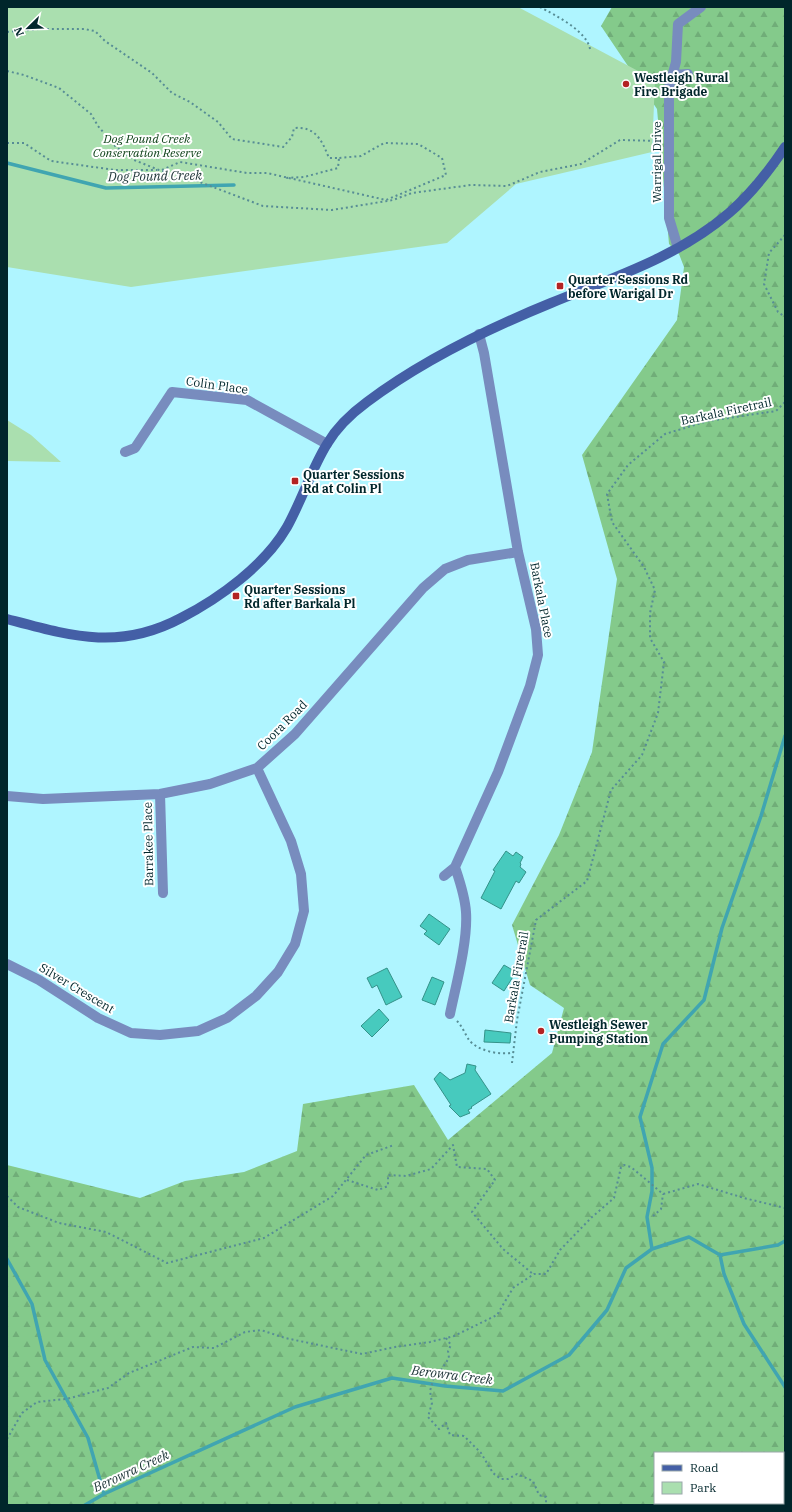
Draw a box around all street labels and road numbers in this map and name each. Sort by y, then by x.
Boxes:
street label: Warrigal Drive [649,121,664,203]
street label: Colin Place [185,373,249,397]
street label: Barkala Firetrail [679,394,773,428]
street label: Barkala Place [527,561,557,639]
street label: Coora Road [254,697,310,753]
street label: Barrakee Place [140,802,156,886]
street label: Barkala Firetrail [501,930,531,1024]
street label: Silver Crescent [37,960,117,1016]

